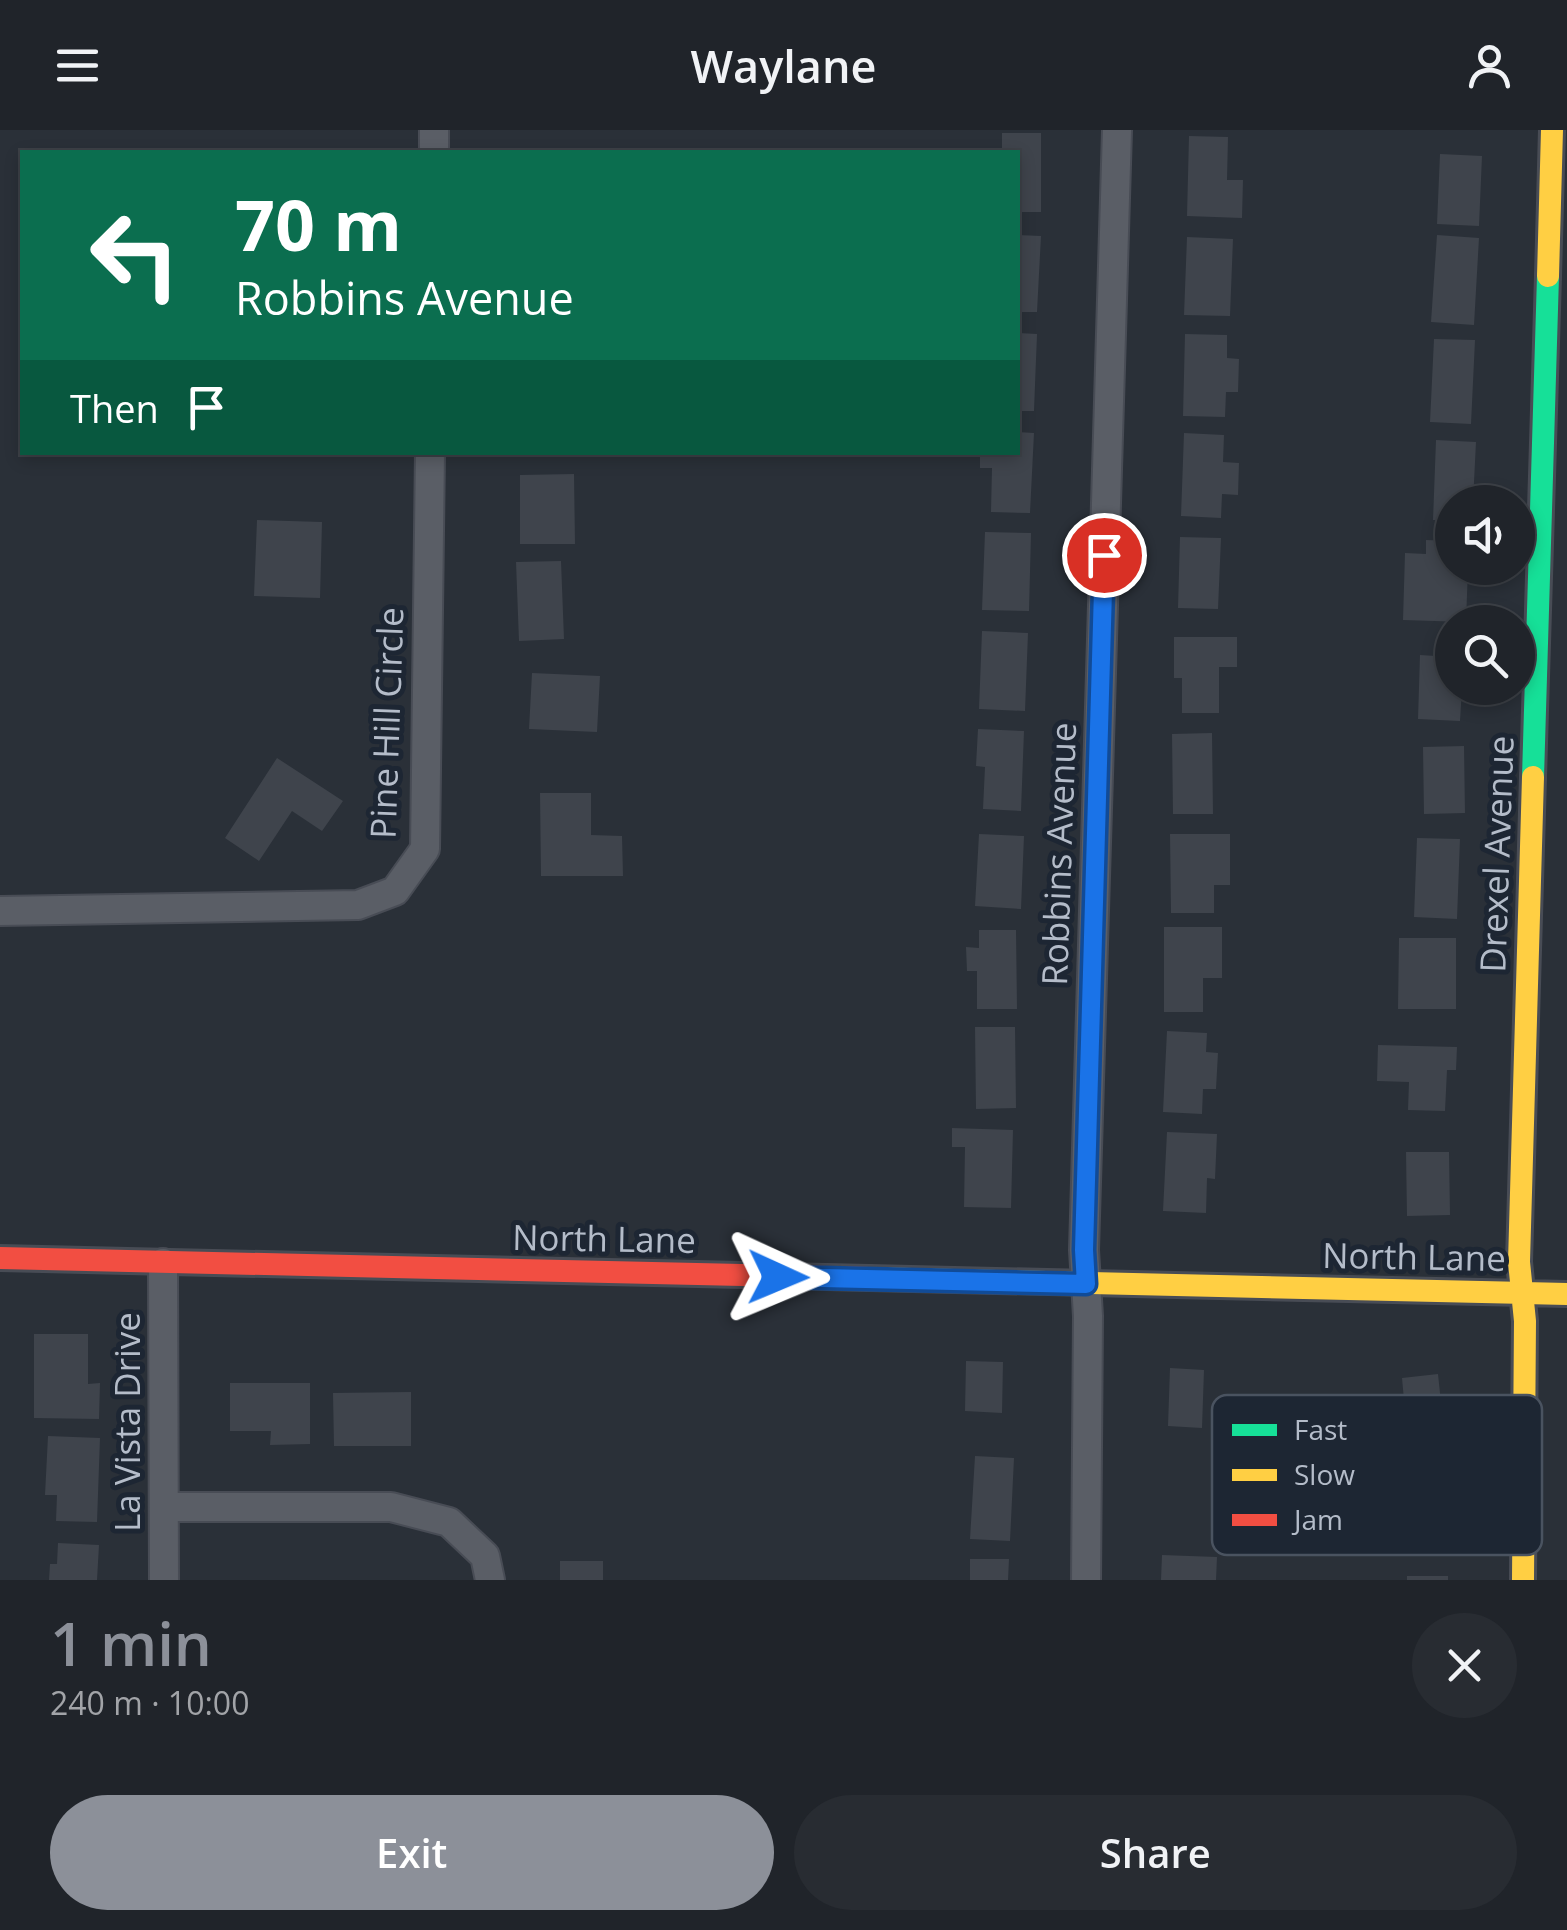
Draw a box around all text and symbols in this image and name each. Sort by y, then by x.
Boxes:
text: Waylane [691,35,876,96]
icon: menu [50,38,105,93]
icon: person [1462,38,1517,93]
text: 70 m [235,176,402,272]
icon: left [70,190,200,320]
text: Robbins Avenue [235,267,574,328]
icon: arrive [179,380,234,435]
text: Then [70,382,159,434]
map controls [1435,485,1535,705]
button: sound [1435,485,1535,585]
pin [1062,513,1147,598]
icon: arrive [1077,528,1132,583]
button: search [1435,605,1535,705]
street label: Pine Hill Circle [358,606,414,840]
street label: Robbins Avenue [1030,722,1086,986]
street label: Drexel Avenue [1468,735,1524,973]
street label: North Lane [512,1213,696,1263]
position arrow [726,1225,830,1329]
street label: North Lane [1322,1231,1506,1281]
street label: La Vista Drive [103,1312,150,1532]
legend [1212,1395,1542,1555]
text: Fast [1294,1410,1347,1448]
text: Slow [1294,1455,1355,1493]
text: Jam [1291,1500,1343,1538]
text: 1 min [50,1602,212,1684]
button: close [1412,1613,1517,1718]
text: 240 m · 10:00 [50,1681,249,1724]
button: Exit [50,1795,774,1910]
button: Share [794,1795,1517,1910]

